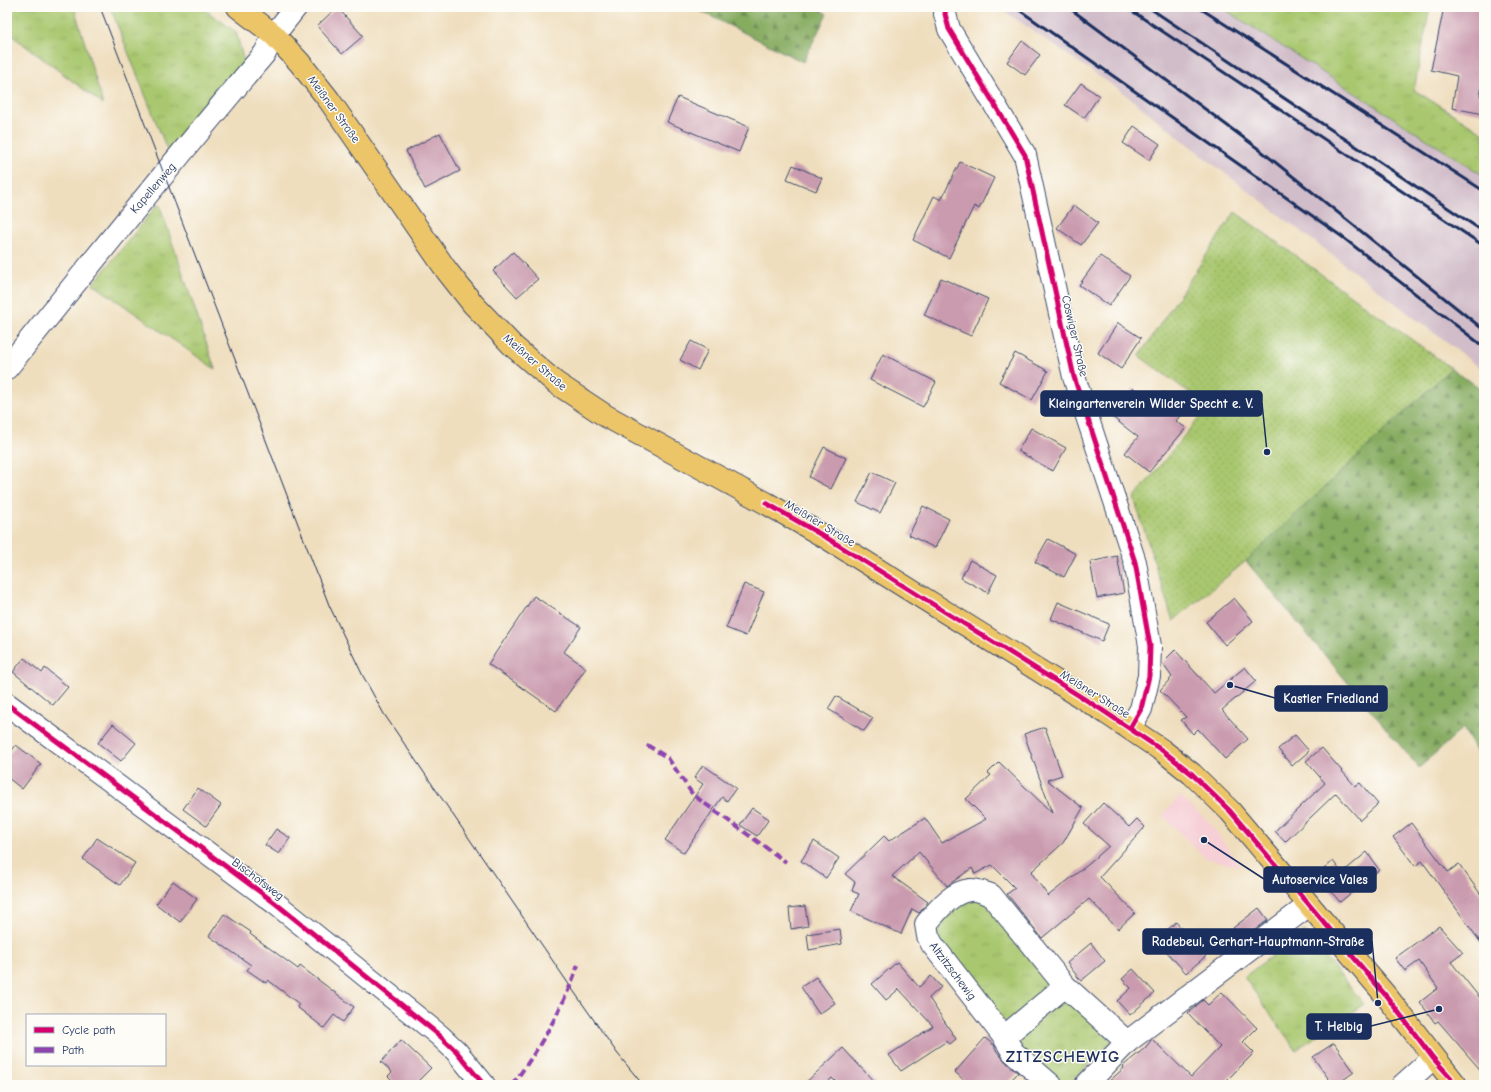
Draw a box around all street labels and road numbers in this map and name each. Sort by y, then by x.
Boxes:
street label: Meißner Straße [305,73,363,145]
street label: Kapellenweg [127,160,179,216]
street label: Coswiger Straße [1059,294,1091,378]
street label: Meißner Straße [500,331,570,393]
street label: Meißner Straße [782,496,858,550]
street label: Meißner Straße [1058,667,1132,721]
street label: Bischofsweg [229,855,287,903]
street label: Altzitzschewig [927,939,979,1003]

